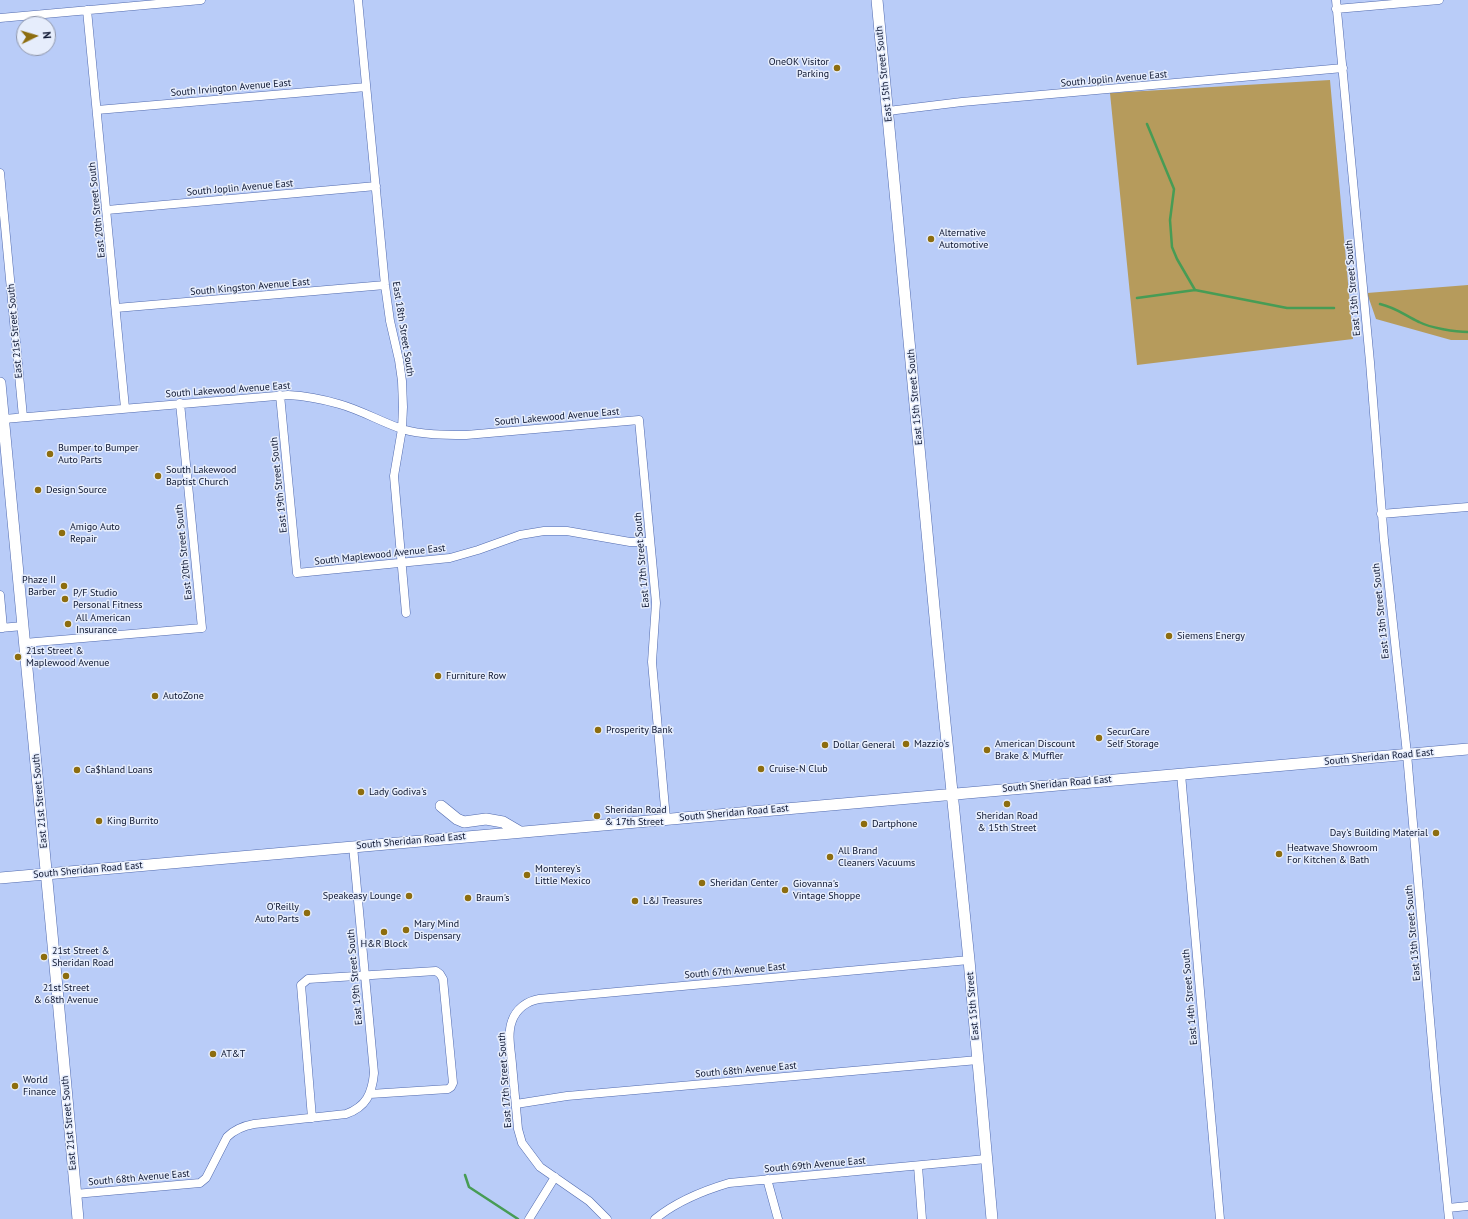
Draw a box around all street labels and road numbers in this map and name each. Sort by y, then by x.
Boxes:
street label: East 15th Street South [873,26,895,122]
street label: South Joplin Avenue East [1060,68,1168,90]
street label: South Irvington Avenue East [170,77,292,99]
street label: East 20th Street South [86,162,108,258]
street label: South Joplin Avenue East [186,177,294,199]
street label: East 13th Street South [1343,240,1363,336]
street label: South Kingston Avenue East [190,276,310,298]
street label: East 18th Street South [390,281,416,377]
street label: East 21st Street South [5,283,25,379]
street label: East 15th Street South [905,349,925,445]
street label: South Lakewood Avenue East [165,380,291,400]
street label: South Lakewood Avenue East [494,406,620,428]
street label: East 19th Street South [268,437,290,533]
street label: East 20th Street South [173,504,195,600]
street label: East 17th Street South [632,512,652,608]
street label: South Maplewood Avenue East [314,542,446,568]
street label: East 13th Street South [1370,563,1392,659]
street label: South Sheridan Road East [1324,746,1434,768]
street label: East 21st Street South [30,753,50,849]
street label: South Sheridan Road East [1002,773,1112,795]
street label: South Sheridan Road East [679,802,789,824]
street label: South Sheridan Road East [356,830,466,852]
street label: South Sheridan Road East [33,859,143,881]
street label: East 13th Street South [1403,885,1423,981]
street label: East 19th Street South [345,929,365,1025]
street label: East 14th Street South [1180,949,1200,1045]
street label: South 67th Avenue East [684,961,786,981]
street label: East 15th Street [964,971,982,1041]
street label: East 17th Street South [496,1032,514,1128]
street label: South 68th Avenue East [695,1060,797,1080]
street label: East 21st Street South [59,1075,79,1171]
street label: South 69th Avenue East [764,1155,866,1175]
street label: South 68th Avenue East [88,1168,190,1188]

